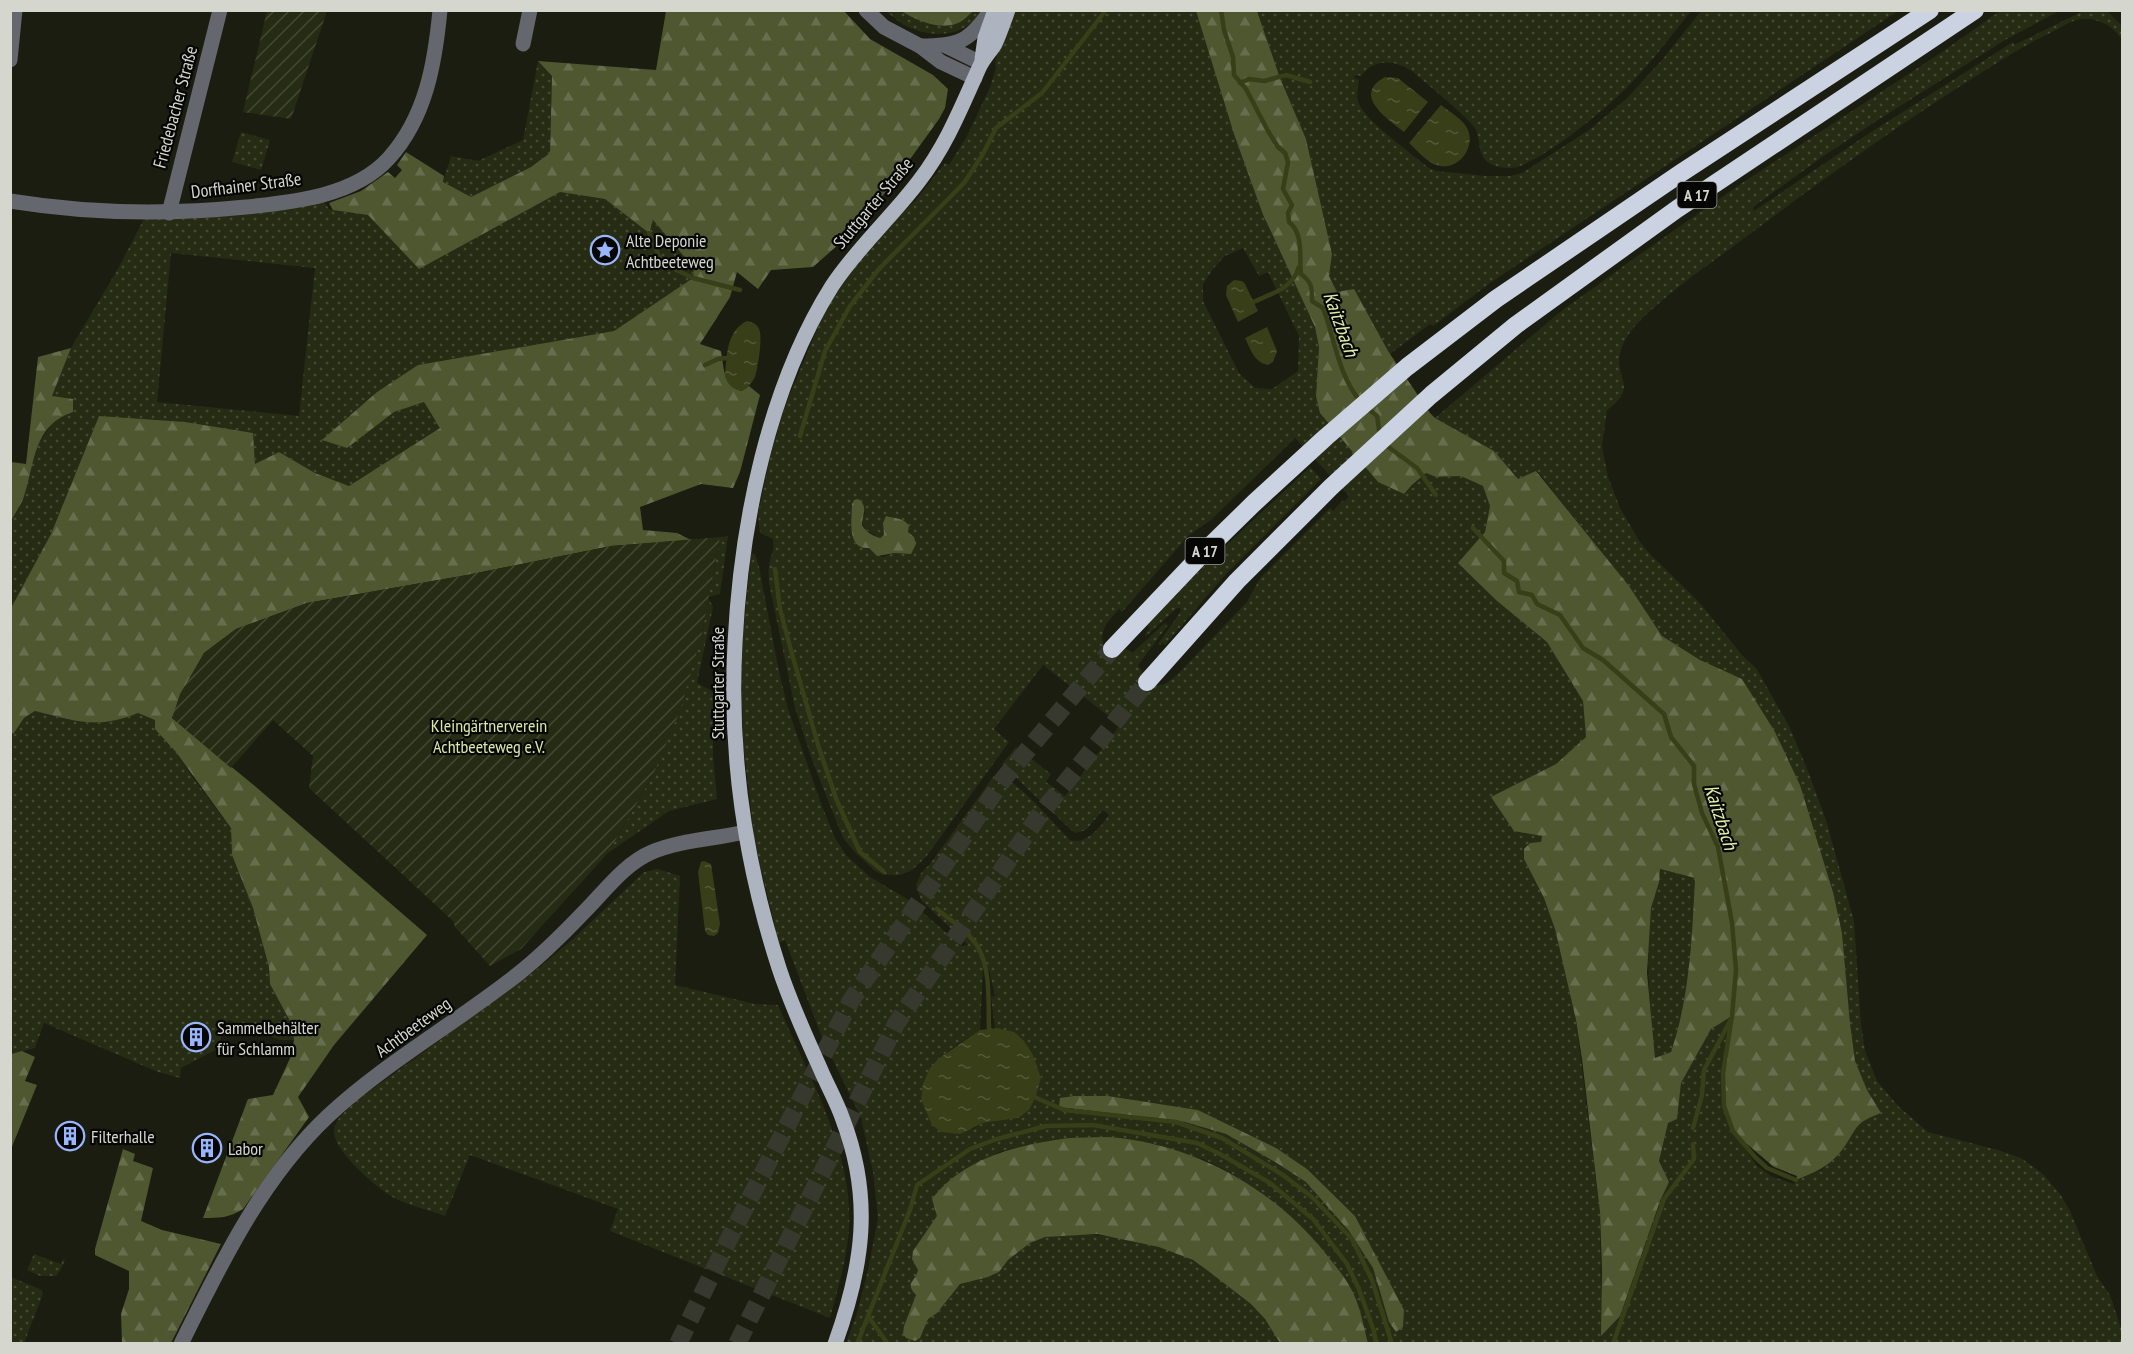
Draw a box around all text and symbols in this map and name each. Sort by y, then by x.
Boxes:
street label: Friedebacher Straße [148,43,202,171]
street label: Stuttgarter Straße [828,152,918,254]
street label: Dorfhainer Straße [190,167,302,203]
road number: A 17 [1678,182,1716,208]
place label: Alte Deponie Achtbeeteweg [626,229,714,273]
place icon: Alte Deponie Achtbeeteweg [589,234,621,266]
water label: Kaitzbach [1317,288,1365,361]
road number: A 17 [1186,538,1224,564]
street label: Stuttgarter Straße [706,627,729,739]
park label: Kleingärtnerverein Achtbeeteweg e.V. [431,714,547,758]
water label: Kaitzbach [1698,781,1744,854]
street label: Achtbeeteweg [371,992,455,1062]
place label: Sammelbehälter für Schlamm [217,1016,319,1060]
building icon: Sammelbehälter für Schlamm [180,1021,212,1053]
building icon: Filterhalle [54,1120,86,1152]
place label: Filterhalle [91,1125,155,1148]
building icon: Labor [191,1132,223,1164]
place label: Labor [228,1137,263,1160]

